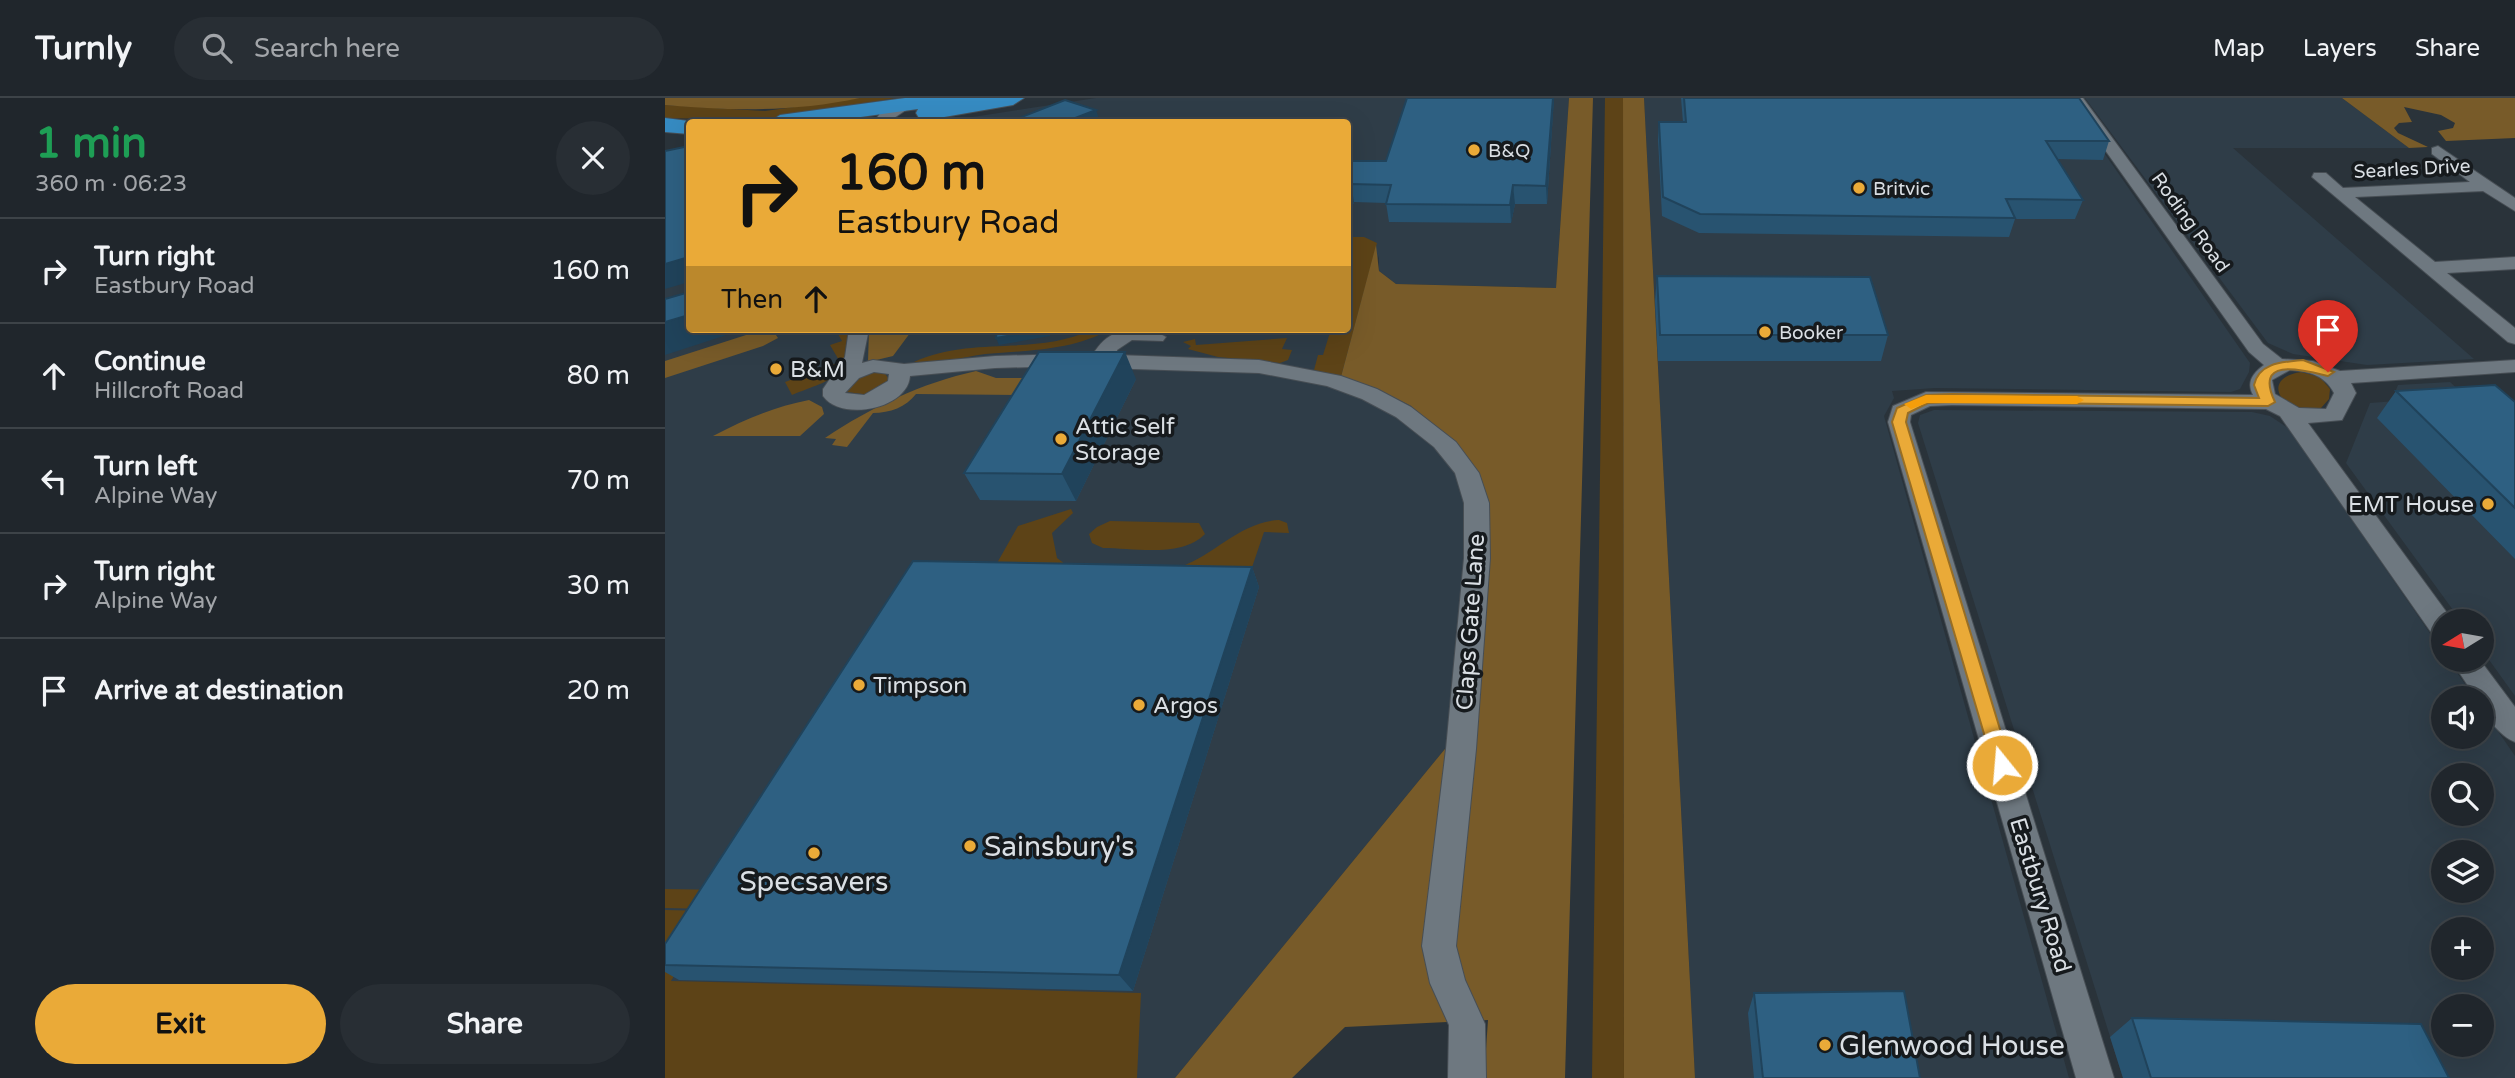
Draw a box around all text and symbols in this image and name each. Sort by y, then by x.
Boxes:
search box [174,17,664,80]
text: Turnly [35,29,132,68]
icon: search [198,29,236,67]
text: Search here [254,33,400,64]
text: Map [2213,34,2265,63]
text: Layers [2303,34,2377,63]
text: Share [2415,34,2480,63]
text: 1 min [35,118,147,169]
button: close [556,121,630,195]
place label: B&Q [1488,140,1531,162]
marker: B&Q [1466,142,1482,158]
text: 160 m [836,144,986,203]
icon: right [721,147,812,238]
street label: Searles Drive [2353,155,2471,183]
street label: Roding Road [2147,168,2234,277]
text: 360 m · 06:23 [35,170,187,198]
place label: Britvic [1873,178,1930,200]
marker: Britvic [1851,180,1867,196]
text: Eastbury Road [836,204,1060,242]
text: Turn right [94,241,215,272]
icon: right [35,252,73,290]
text: 160 m [550,255,630,286]
text: Eastbury Road [94,272,255,300]
icon: ahead [797,280,835,318]
text: Then [721,284,783,315]
pin [2298,300,2358,372]
icon: arrive [2309,311,2347,349]
place label: Booker [1779,322,1844,344]
marker: Booker [1757,324,1773,340]
text: Continue [94,346,206,377]
place label: B&M [790,356,845,384]
icon: ahead [35,357,73,395]
text: 80 m [567,360,630,391]
marker: B&M [768,361,784,377]
text: Hillcroft Road [94,377,244,405]
place label: Attic Self Storage [1075,413,1175,467]
marker: Attic Self Storage [1053,431,1069,447]
text: Turn left [94,451,197,482]
icon: left [35,462,73,500]
text: 70 m [567,465,630,496]
text: Alpine Way [94,482,217,510]
place label: EMT House [2348,491,2474,519]
marker: EMT House [2480,496,2496,512]
street label: Claps Gate Lane [1451,533,1491,711]
text: Turn right [94,556,215,587]
icon: right [35,567,73,605]
text: 30 m [567,570,630,601]
text: Alpine Way [94,587,217,615]
north arrow [2431,609,2494,672]
map controls [2431,609,2494,1057]
icon: arrive [35,672,73,710]
place label: Timpson [873,672,967,700]
text: Arrive at destination [94,675,344,706]
text: 20 m [567,675,630,706]
marker: Timpson [851,677,867,693]
button: sound [2431,686,2494,749]
place label: Argos [1153,692,1218,720]
marker: Argos [1131,697,1147,713]
position arrow [1965,728,2039,802]
button: search [2431,763,2494,826]
street label: Eastbury Road [2003,814,2077,976]
place label: Sainsbury's [984,830,1135,864]
marker: Sainsbury's [962,838,978,854]
button: layers [2431,840,2494,903]
marker: Specsavers [806,845,822,861]
place label: Specsavers [739,865,889,899]
button: + [2431,917,2494,980]
button: Exit [35,984,326,1064]
button: Share [340,984,630,1064]
button: − [2431,994,2494,1057]
place label: Glenwood House [1839,1029,2065,1063]
marker: Glenwood House [1817,1037,1833,1053]

